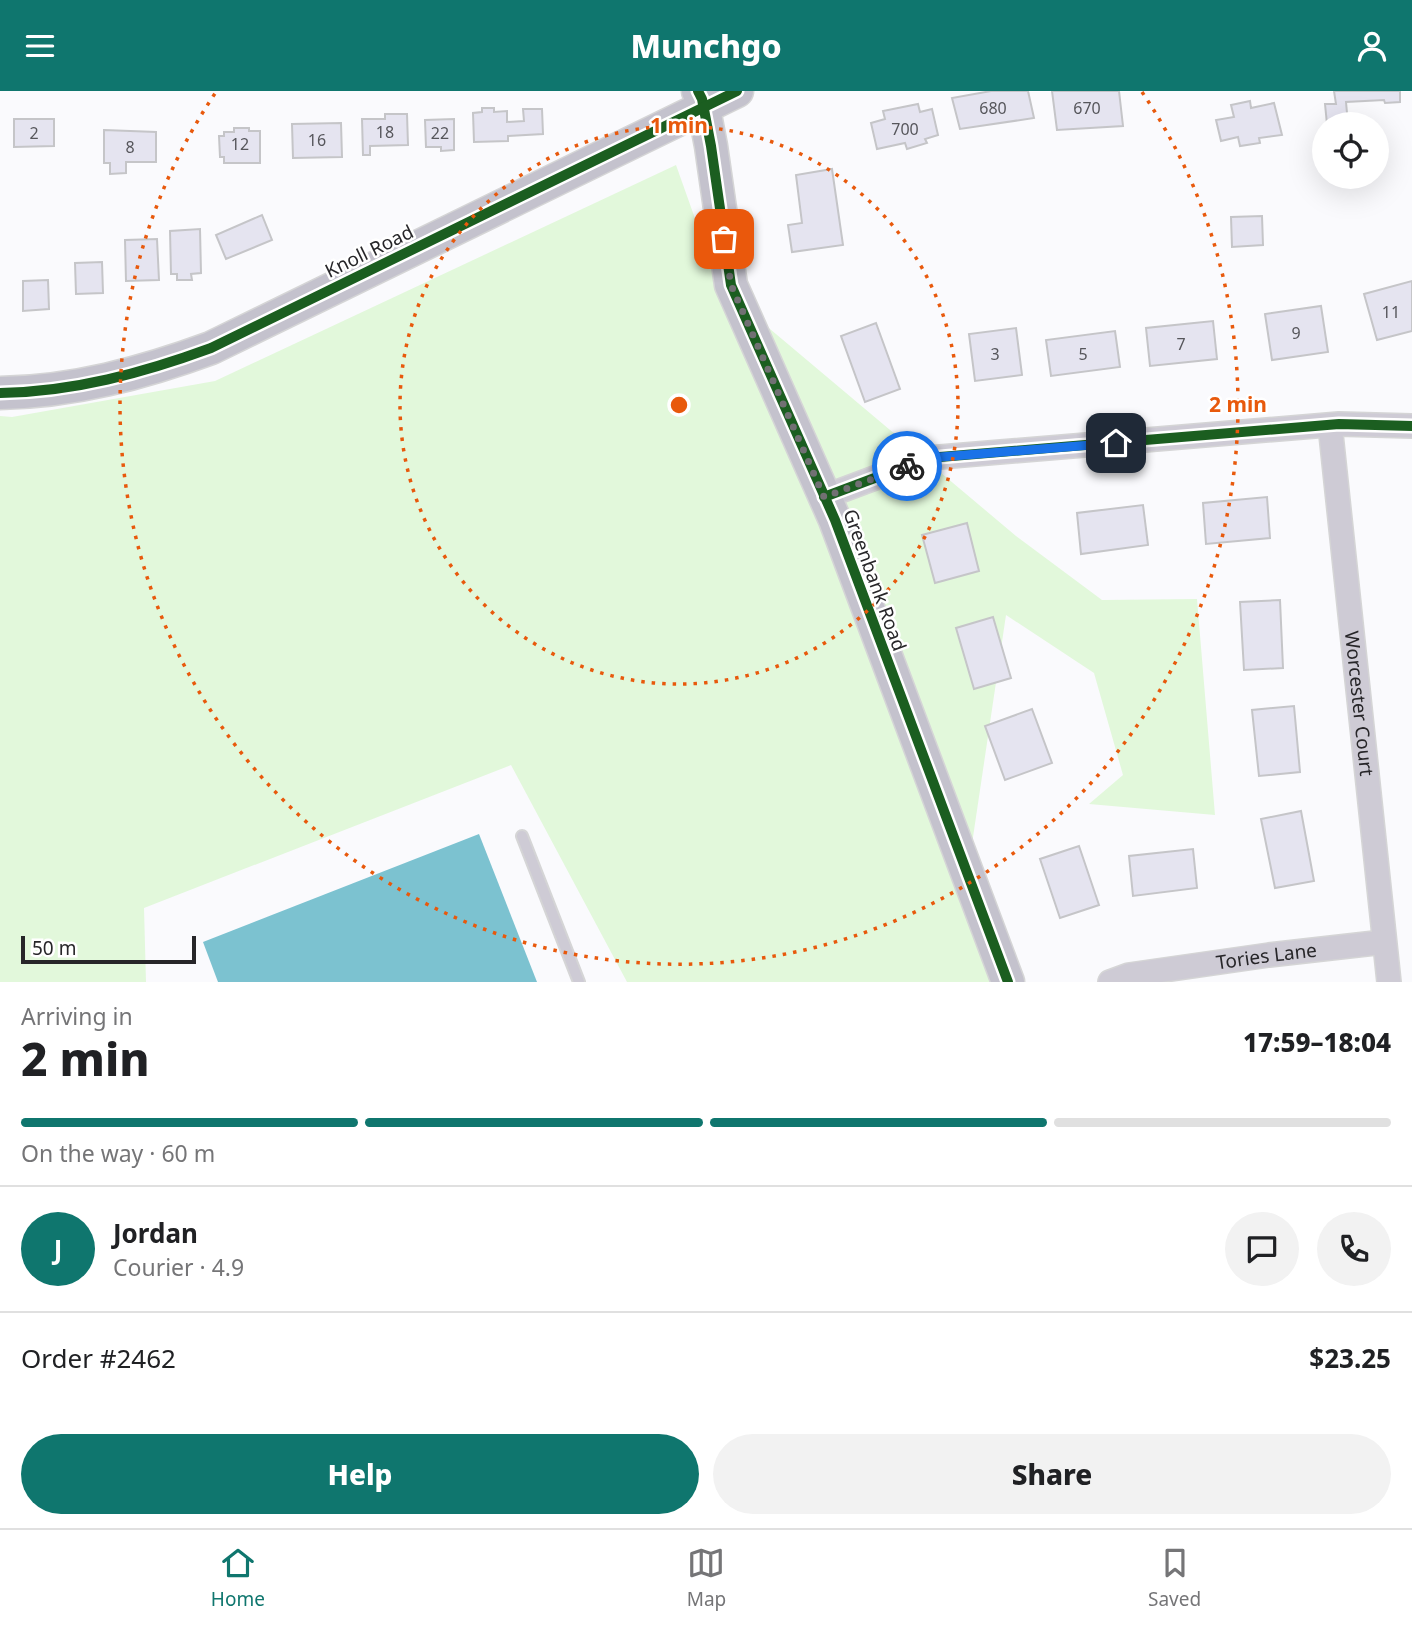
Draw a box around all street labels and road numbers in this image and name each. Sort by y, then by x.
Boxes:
street label: Knoll Road [320,218,418,284]
street label: Greenbank Road [837,505,913,655]
street label: Worcester Court [1339,630,1380,777]
street label: Tories Lane [1214,937,1318,975]

